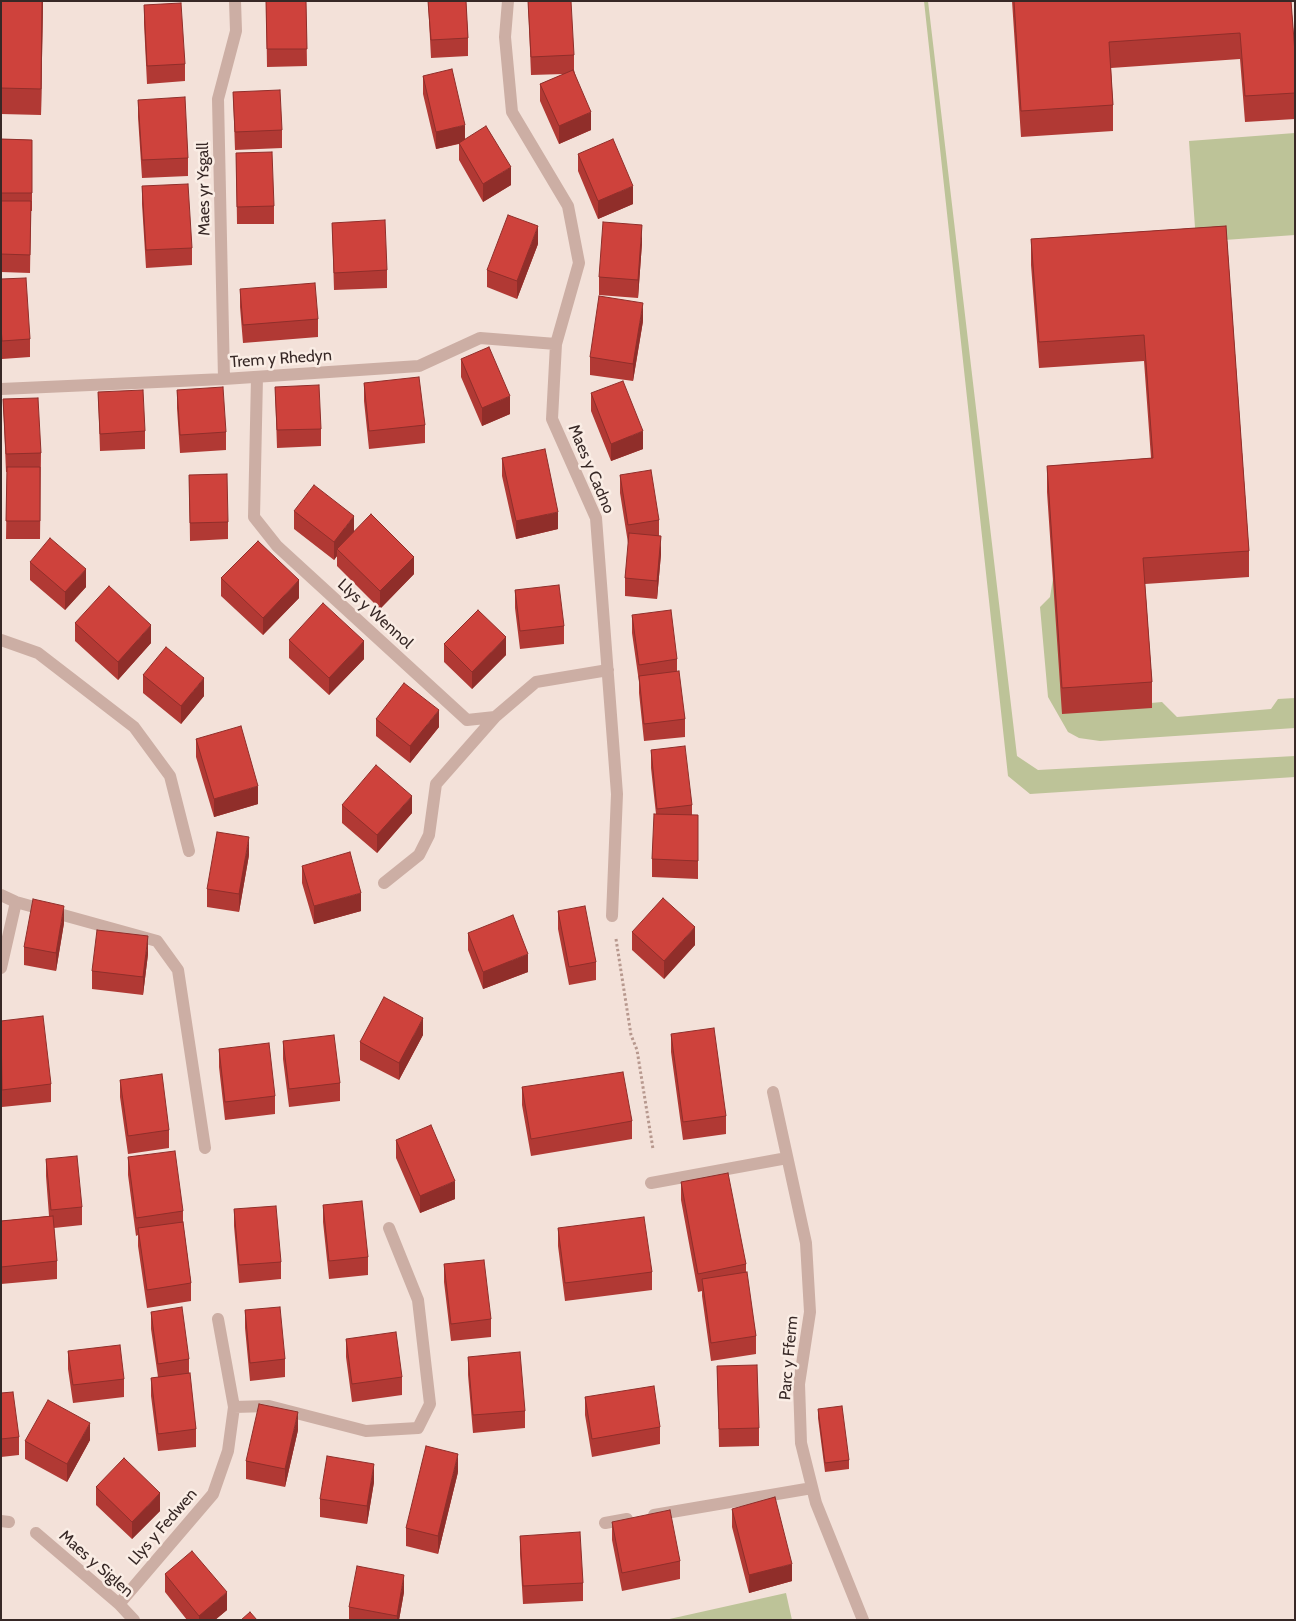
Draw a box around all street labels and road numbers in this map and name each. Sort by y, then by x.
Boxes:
street label: Maes yr Ysgall [194,142,214,236]
street label: Trem y Rhedyn [230,346,332,372]
street label: Maes y Cadno [564,422,618,516]
street label: Llys y Wennol [333,575,417,653]
street label: Parc y Fferm [776,1315,802,1401]
street label: Llys y Fedwen [125,1485,201,1569]
street label: Maes y Siglen [55,1527,137,1601]

